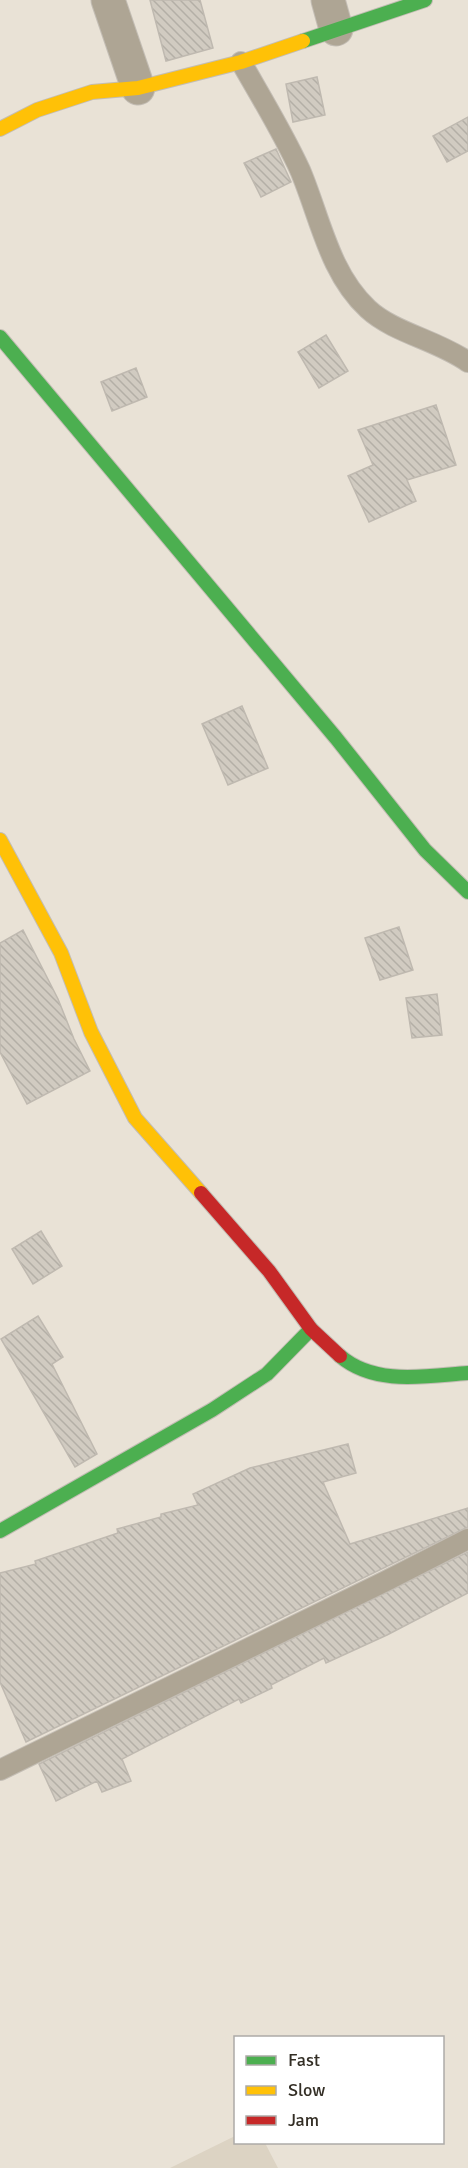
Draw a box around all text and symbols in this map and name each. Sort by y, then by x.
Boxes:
legend [234,2036,444,2144]
text: Fast [288,2049,320,2071]
text: Slow [288,2079,325,2101]
text: Jam [288,2109,319,2131]

